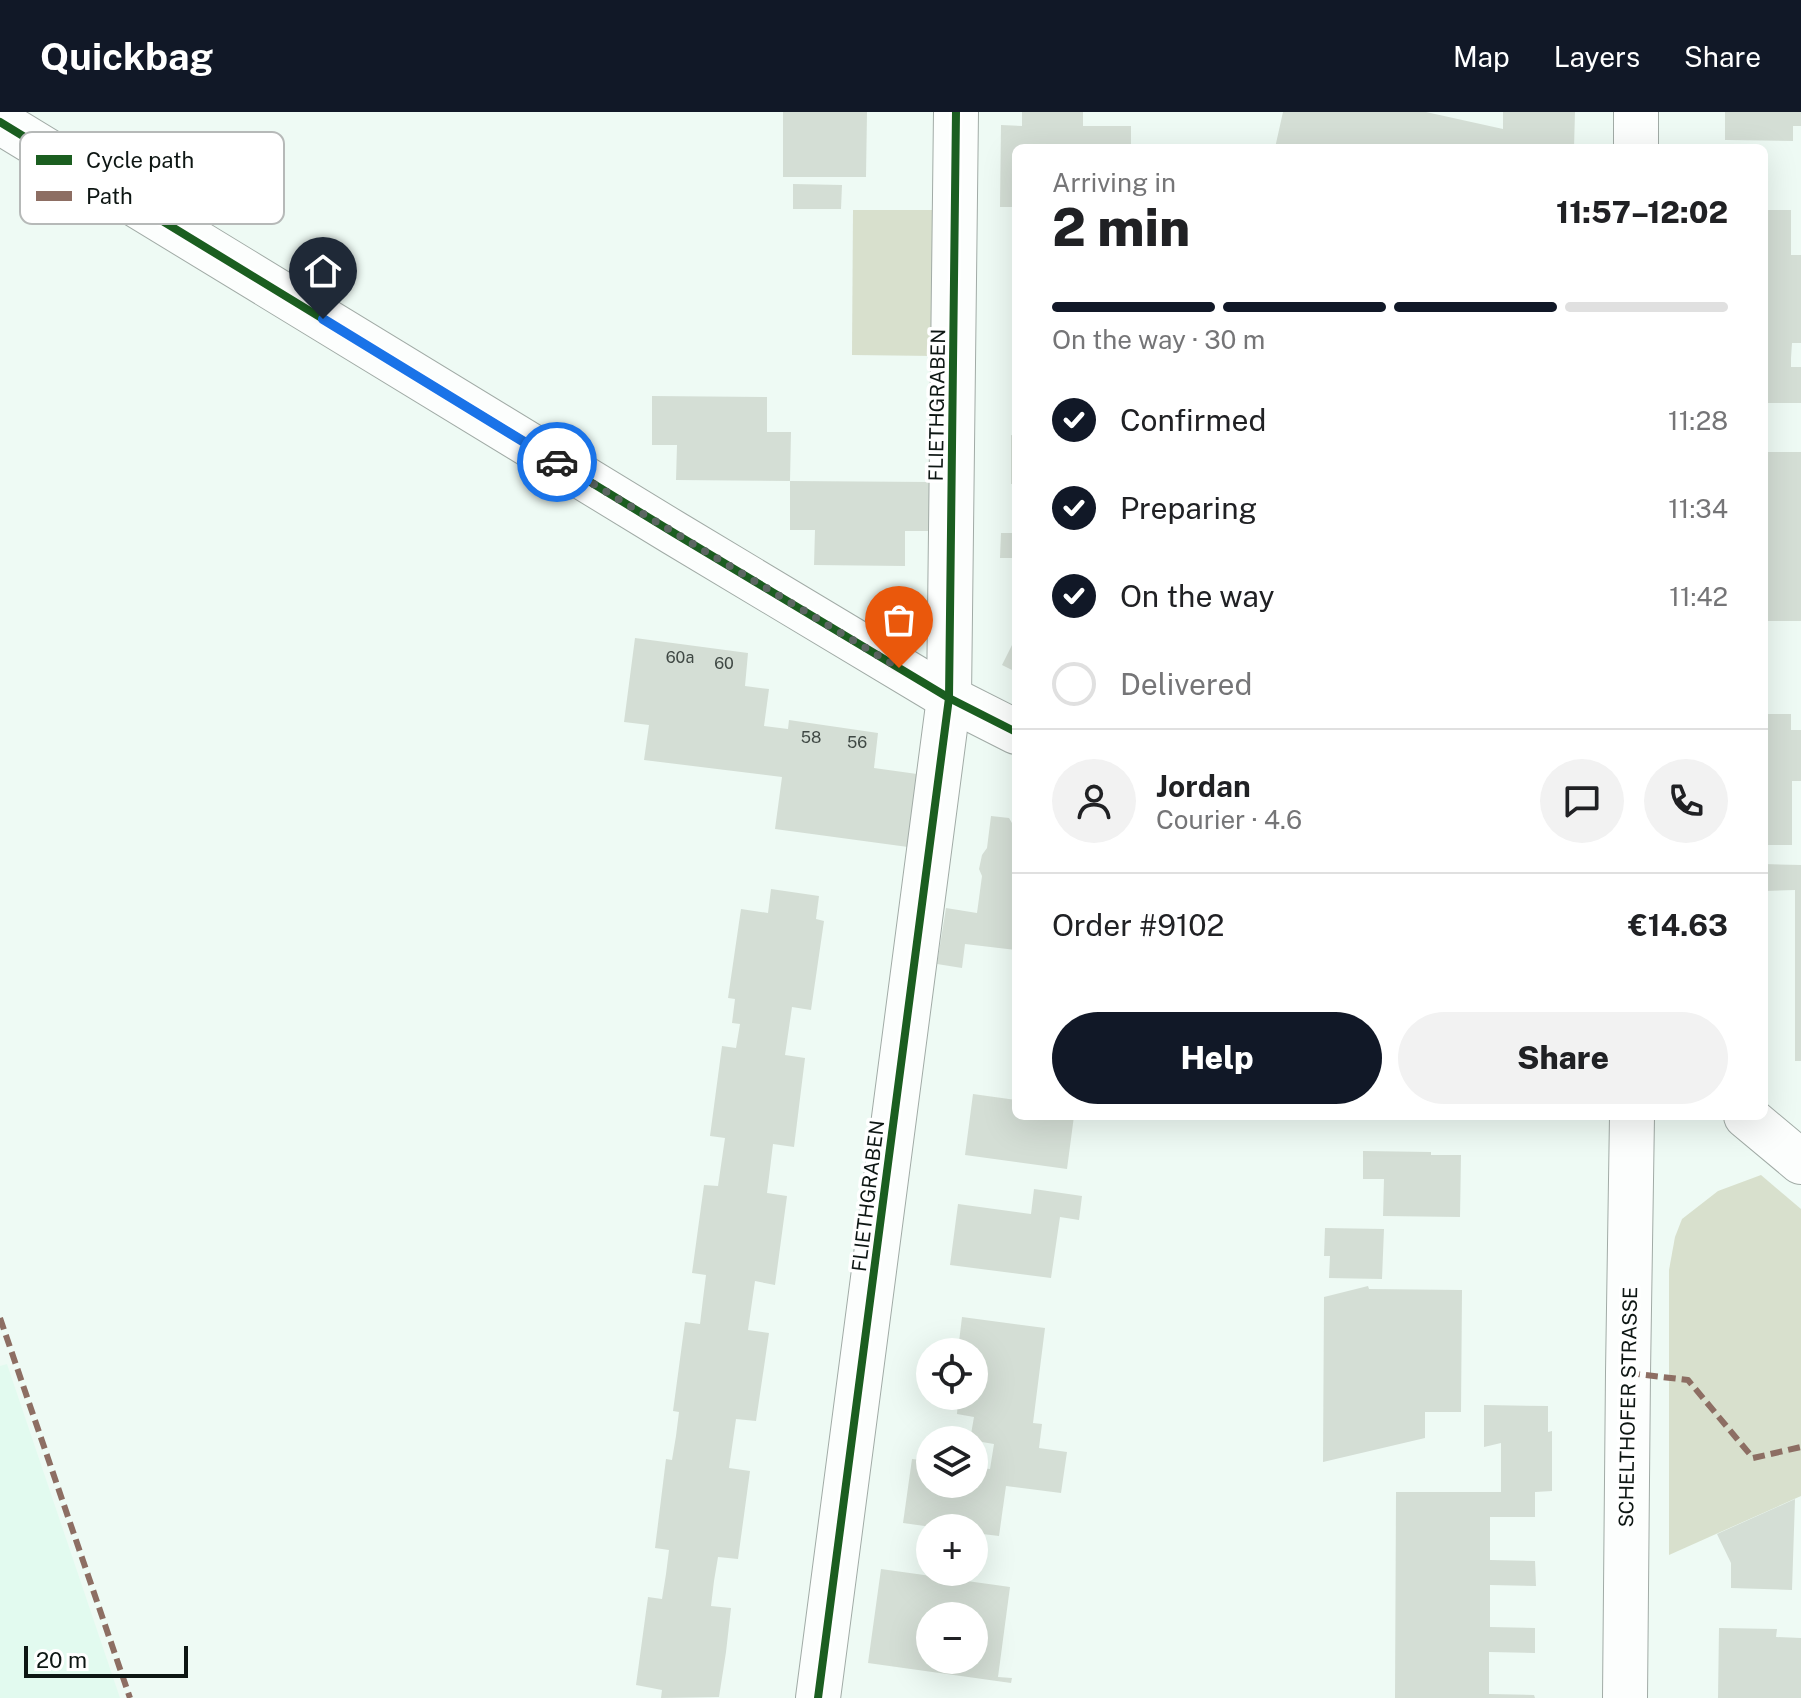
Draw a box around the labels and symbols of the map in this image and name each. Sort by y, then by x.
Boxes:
legend [20,132,284,224]
text: Cycle path [86,147,194,173]
text: Path [86,183,133,209]
pin [289,237,357,319]
street label: FLIETHGRABEN [924,328,950,482]
courier [517,422,597,502]
pin [865,586,933,668]
house number: 60a [666,648,694,667]
house number: 60 [714,654,734,673]
house number: 58 [801,728,821,747]
house number: 56 [847,733,867,752]
street label: FLIETHGRABEN [847,1119,889,1273]
street label: SCHELTHOFER STRASSE [1614,1286,1642,1528]
scale bar [24,1642,188,1678]

